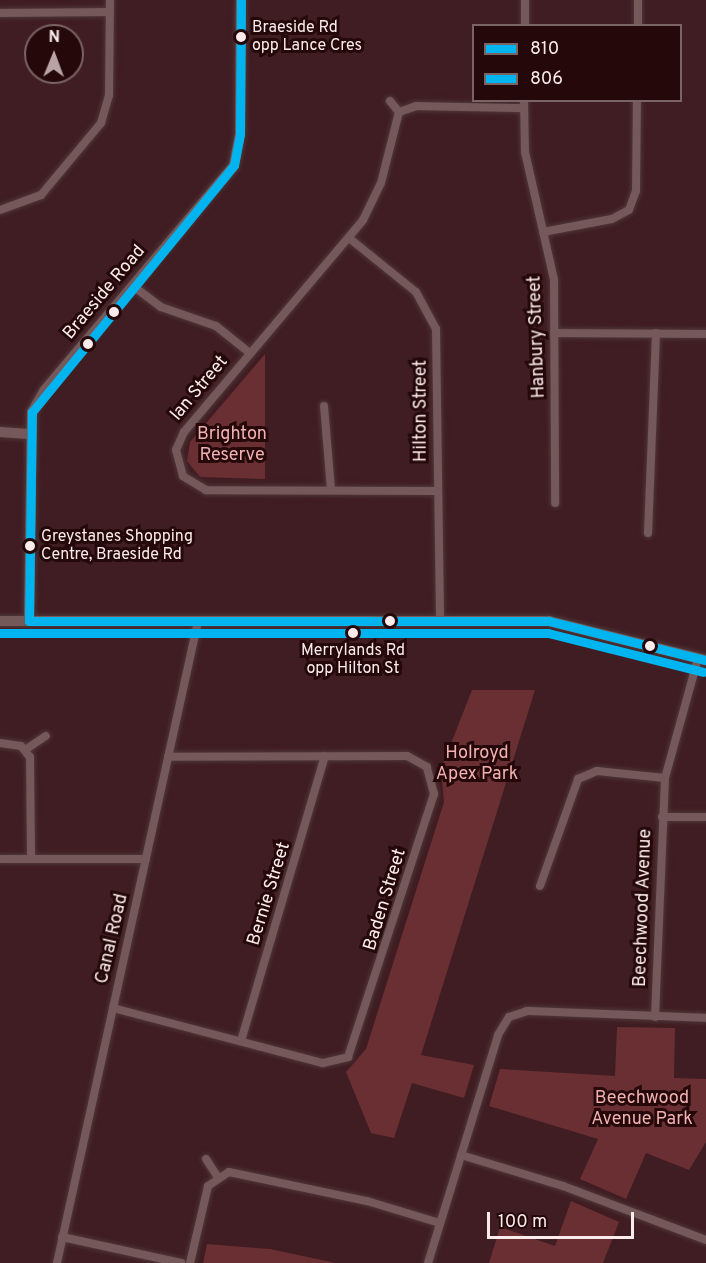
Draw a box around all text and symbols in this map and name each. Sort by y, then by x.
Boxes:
place label: Braeside Rd opp Lance Cres [252,18,362,56]
north arrow [24,24,84,84]
legend [472,24,682,102]
text: N [48,28,60,48]
marker: Braeside Rd opp Lance Cres [235,31,247,43]
text: 810 [530,38,559,61]
text: 806 [530,68,563,91]
street label: Braeside Road [59,241,151,345]
street label: Hanbury Street [525,275,551,399]
unlabelled marker [108,306,120,318]
unlabelled marker [82,338,94,350]
street label: Ian Street [167,352,233,426]
street label: Hilton Street [411,360,433,462]
park label: Brighton Reserve [197,425,267,468]
place label: Greystanes Shopping Centre, Braeside Rd [41,527,193,565]
marker: Greystanes Shopping Centre, Braeside Rd [24,540,36,552]
unlabelled marker [384,615,396,627]
marker: Merrylands Rd opp Hilton St [347,627,359,639]
unlabelled marker [644,640,656,652]
place label: Merrylands Rd opp Hilton St [301,641,405,679]
park label: Holroyd Apex Park [436,744,518,786]
street label: Beechwood Avenue [630,828,658,988]
street label: Bernie Street [244,840,296,948]
street label: Baden Street [360,846,412,954]
street label: Canal Road [92,892,134,986]
park label: Beechwood Avenue Park [591,1089,693,1132]
scale bar [490,1200,637,1238]
text: 100 m [498,1211,547,1234]

